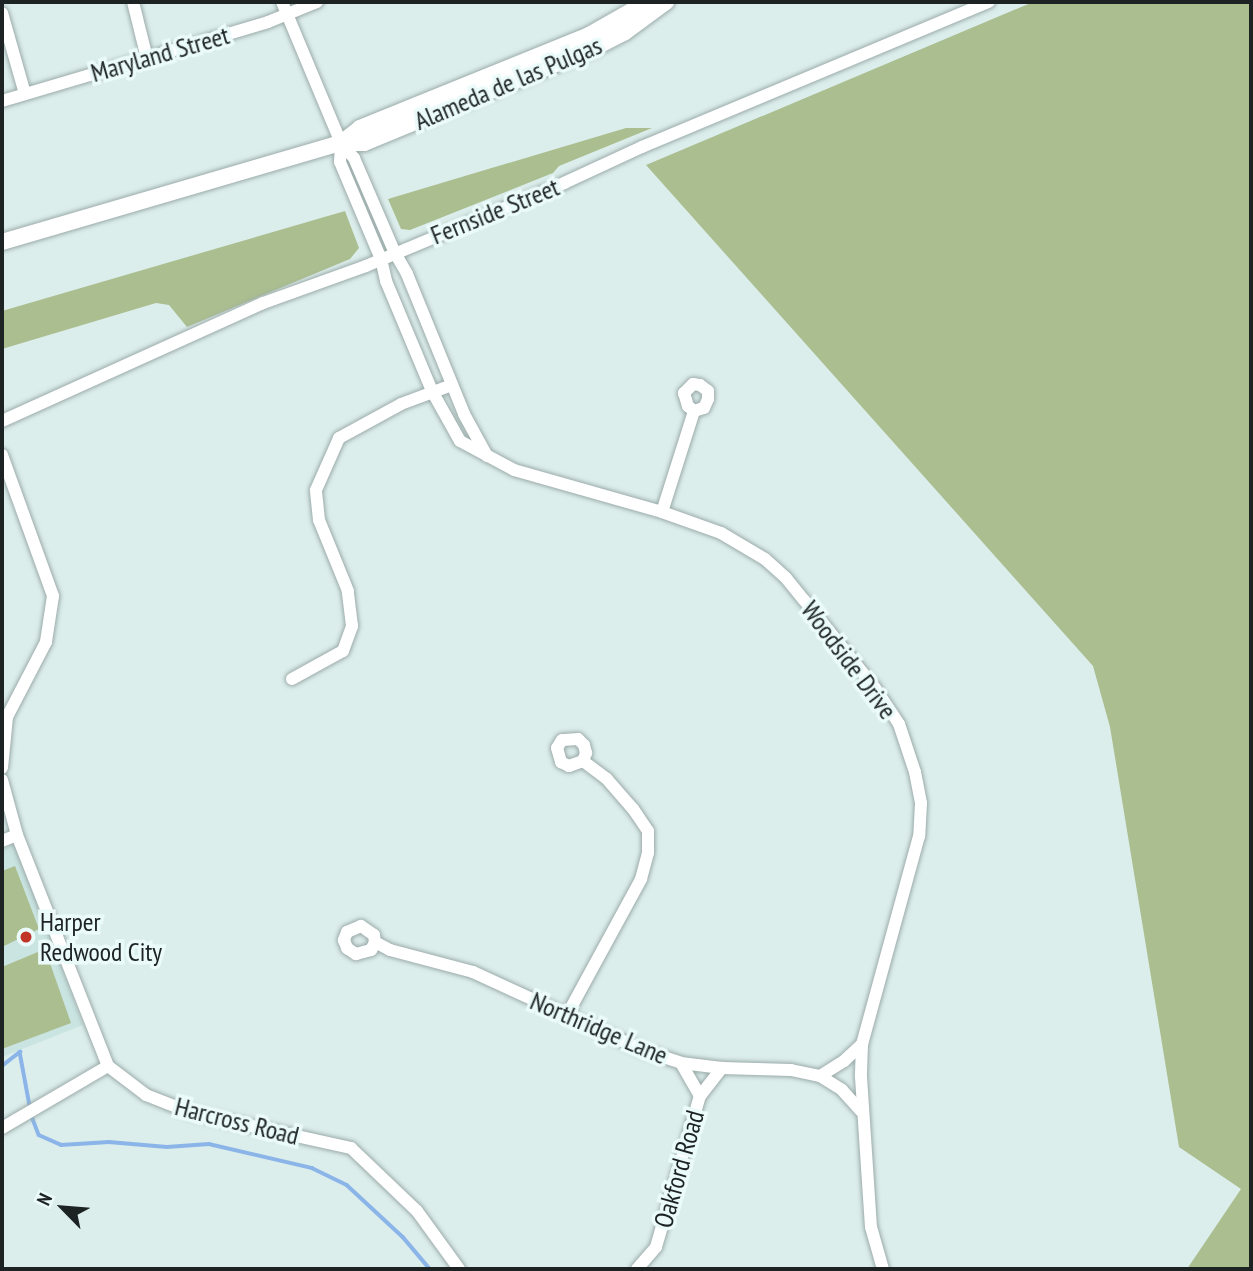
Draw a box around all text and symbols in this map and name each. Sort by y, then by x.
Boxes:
street label: Maryland Street [87,19,233,89]
street label: Alameda de las Pulgas [410,29,606,137]
street label: Fernside Street [426,171,564,251]
street label: Woodside Drive [795,595,903,725]
place label: Harper Redwood City [40,906,162,968]
marker: Harper Redwood City [18,929,34,945]
street label: Northridge Lane [526,985,672,1071]
street label: Harcross Road [172,1091,302,1151]
street label: Oakford Road [647,1107,711,1231]
north arrow [28,1173,98,1243]
text: N [31,1189,57,1209]

